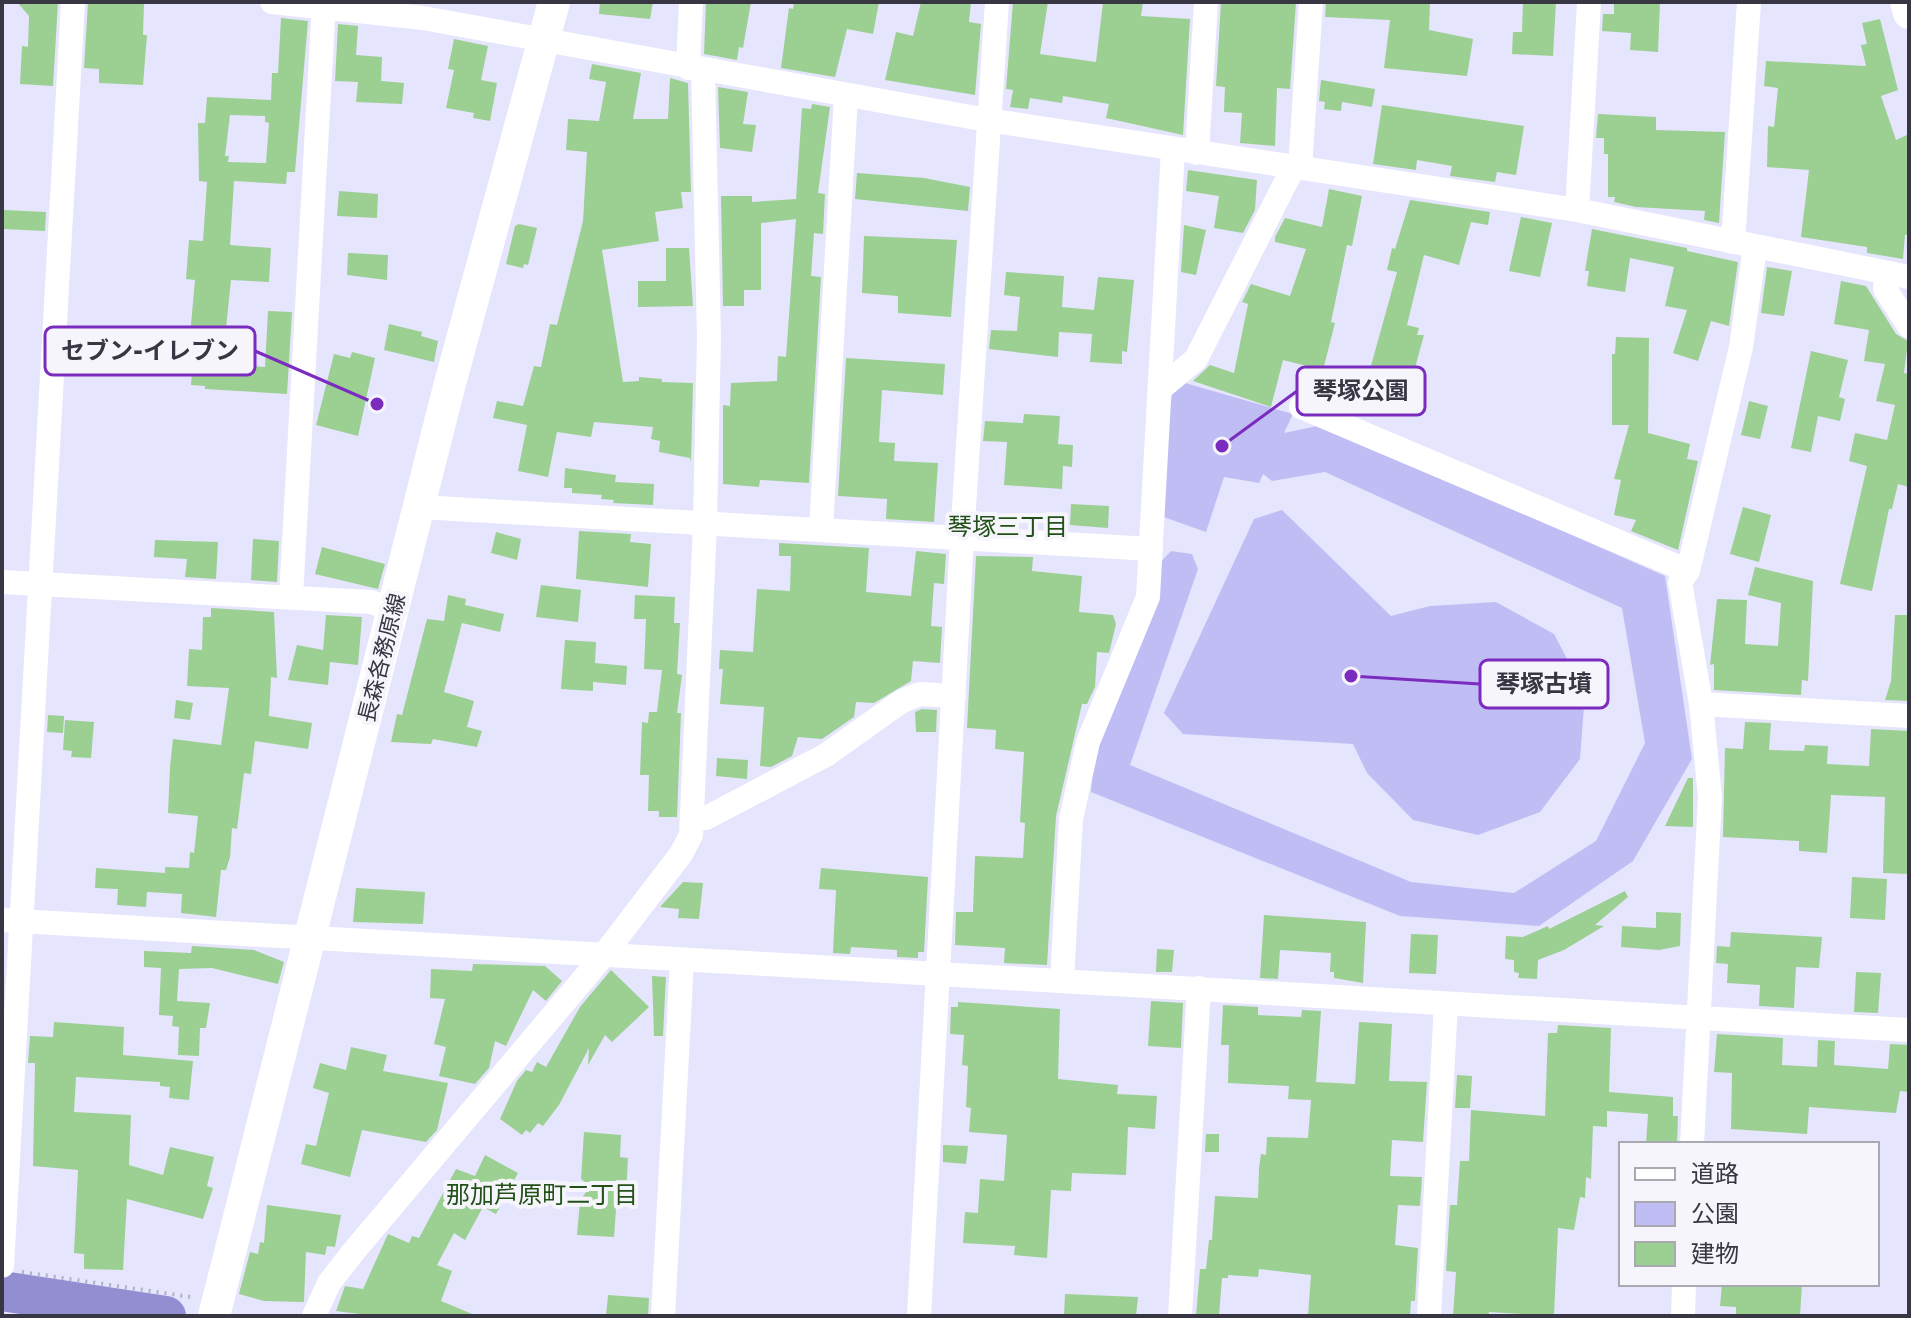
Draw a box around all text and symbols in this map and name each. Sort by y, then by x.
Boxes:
callout: セブン-イレブン [45,327,255,375]
text: セブン-イレブン [61,337,239,365]
callout: 琴塚公園 [1297,367,1425,415]
text: 琴塚公園 [1313,377,1409,405]
district label: 琴塚三丁目 [948,513,1068,541]
street label: 長森各務原線 [354,591,410,725]
callout: 琴塚古墳 [1480,660,1608,708]
text: 琴塚古墳 [1496,670,1592,698]
legend [1619,1142,1879,1286]
text: 道路 [1691,1160,1739,1188]
district label: 那加芦原町二丁目 [446,1181,638,1209]
text: 公園 [1691,1200,1739,1228]
text: 建物 [1691,1240,1739,1268]

